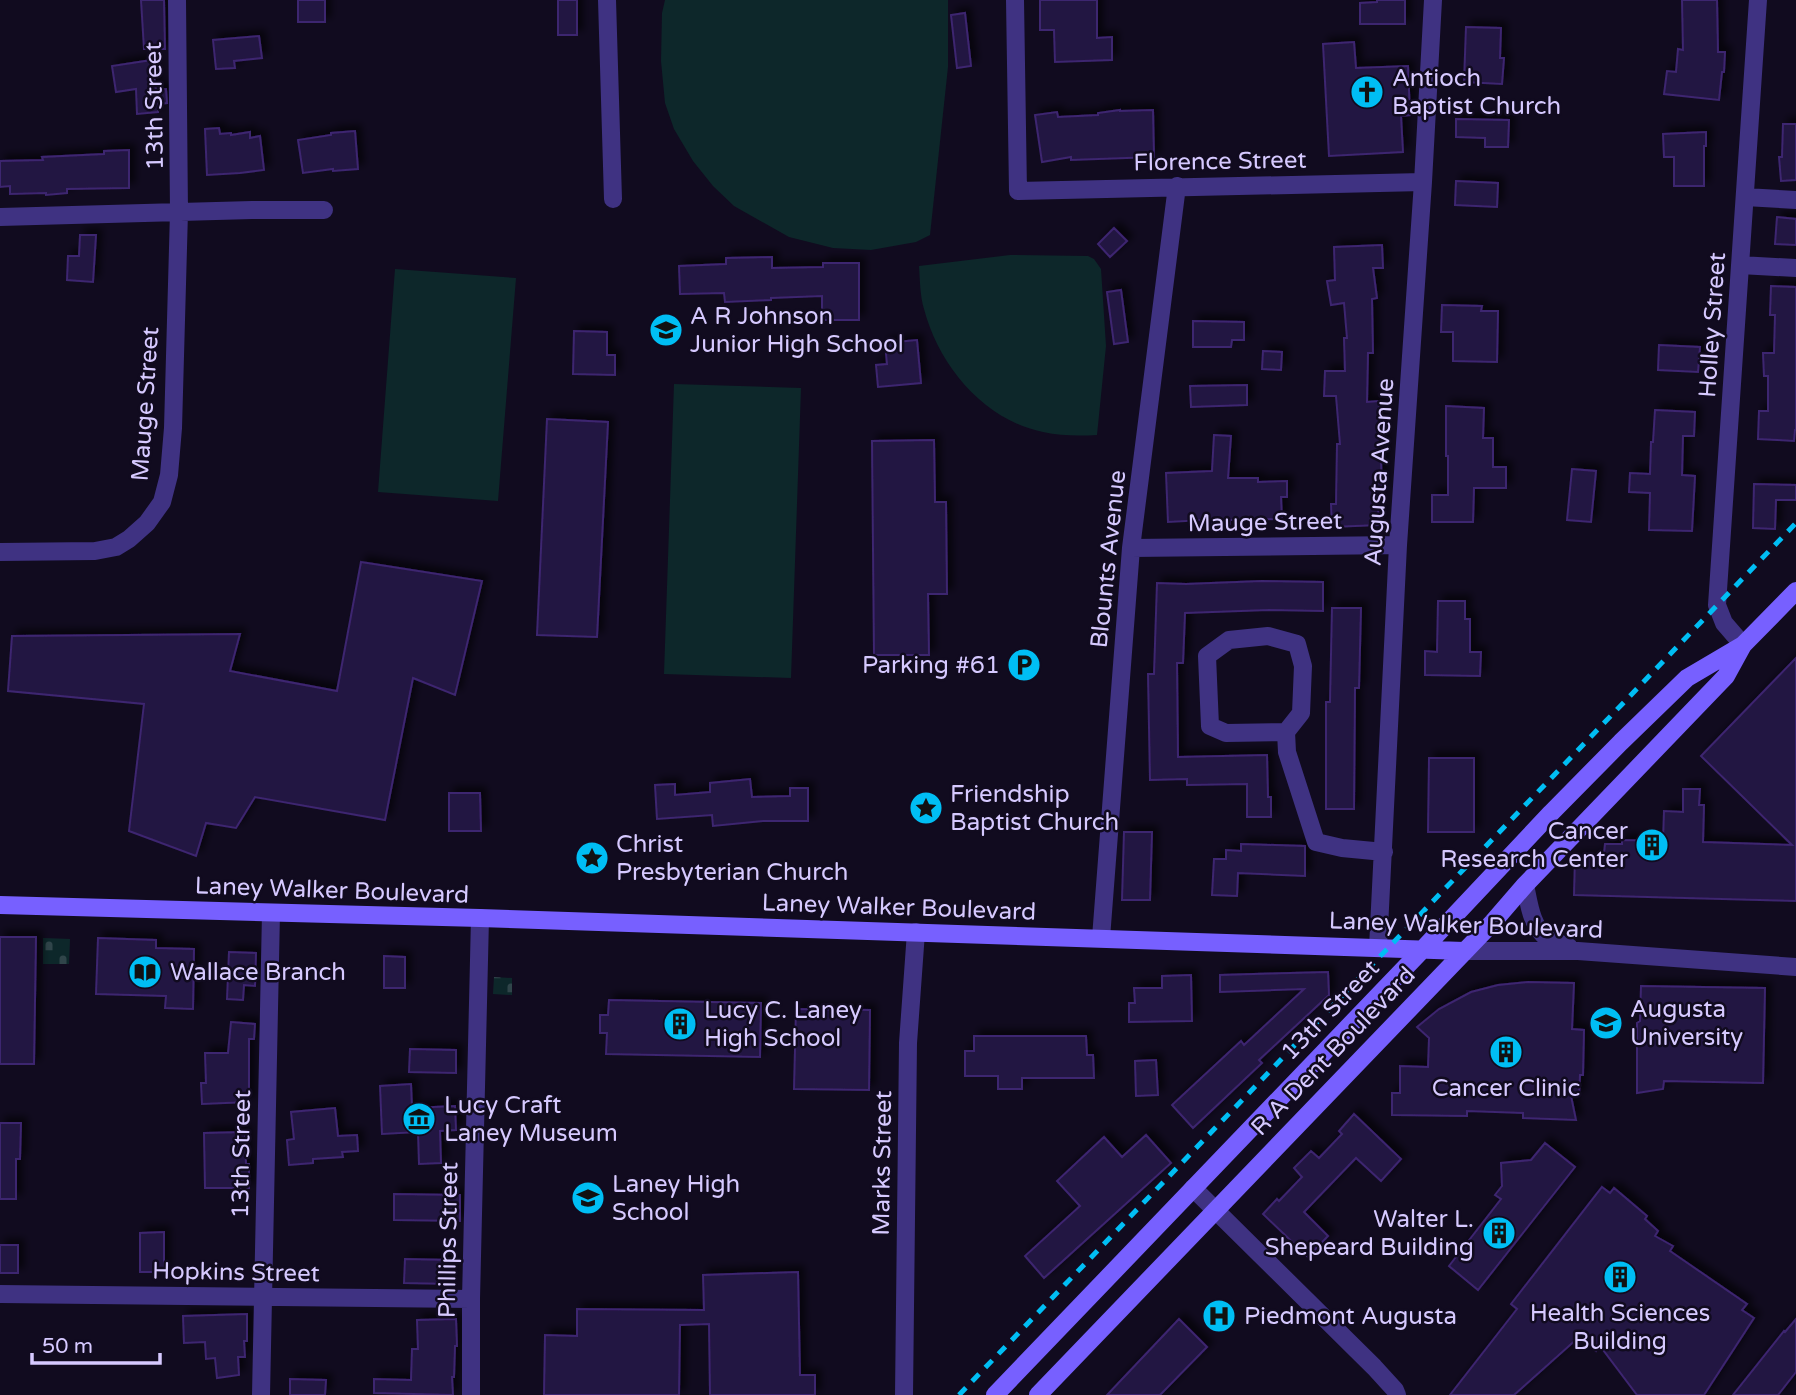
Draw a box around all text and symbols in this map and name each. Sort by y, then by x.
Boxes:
street label: 13th Street [139,41,170,171]
place label: Antioch Baptist Church [1392,64,1561,121]
church icon: Antioch Baptist Church [1348,73,1386,111]
street label: Florence Street [1133,145,1307,178]
street label: Holley Street [1693,251,1732,399]
place label: A R Johnson Junior High School [690,302,904,359]
school or university icon: A R Johnson Junior High School [647,311,685,349]
street label: Mauge Street [126,326,165,482]
street label: Augusta Avenue [1358,377,1401,567]
street label: Blounts Avenue [1085,469,1132,649]
street label: Mauge Street [1187,507,1343,538]
parking icon: Parking #61 [1005,646,1043,684]
place label: Parking #61 [862,651,1000,680]
place label: Friendship Baptist Church [950,780,1119,837]
place icon: Friendship Baptist Church [907,789,945,827]
place label: Cancer Research Center [1440,817,1629,874]
building icon: Cancer Research Center [1633,826,1671,864]
place label: Christ Presbyterian Church [616,830,848,887]
place icon: Christ Presbyterian Church [573,839,611,877]
street label: Laney Walker Boulevard [194,871,470,910]
street label: Laney Walker Boulevard [761,888,1037,927]
street label: Laney Walker Boulevard [1328,906,1604,945]
library icon: Wallace Branch [126,953,164,991]
street label: 13th Street [1275,954,1386,1067]
place label: Wallace Branch [170,958,346,987]
street label: R A Dent Boulevard [1245,961,1421,1142]
place label: Augusta University [1630,995,1743,1052]
place label: Lucy C. Laney High School [704,996,862,1053]
school or university icon: Augusta University [1587,1004,1625,1042]
building icon: Lucy C. Laney High School [661,1005,699,1043]
building icon: Cancer Clinic [1487,1033,1525,1071]
place label: Cancer Clinic [1432,1074,1580,1103]
street label: 13th Street [226,1089,257,1219]
street label: Marks Street [867,1090,898,1236]
place label: Lucy Craft Laney Museum [444,1091,618,1148]
museum icon: Lucy Craft Laney Museum [400,1100,438,1138]
street label: Phillips Street [433,1162,464,1318]
place label: Laney High School [612,1170,740,1227]
school or university icon: Laney High School [569,1179,607,1217]
place label: Walter L. Shepeard Building [1265,1205,1474,1262]
building icon: Walter L. Shepeard Building [1480,1214,1518,1252]
street label: Hopkins Street [152,1257,320,1288]
building icon: Health Sciences Building [1601,1258,1639,1296]
hospital icon: Piedmont Augusta [1200,1297,1238,1335]
place label: Health Sciences Building [1530,1299,1710,1356]
place label: Piedmont Augusta [1244,1302,1457,1331]
scale bar [32,1322,159,1366]
text: 50 m [42,1334,93,1359]

